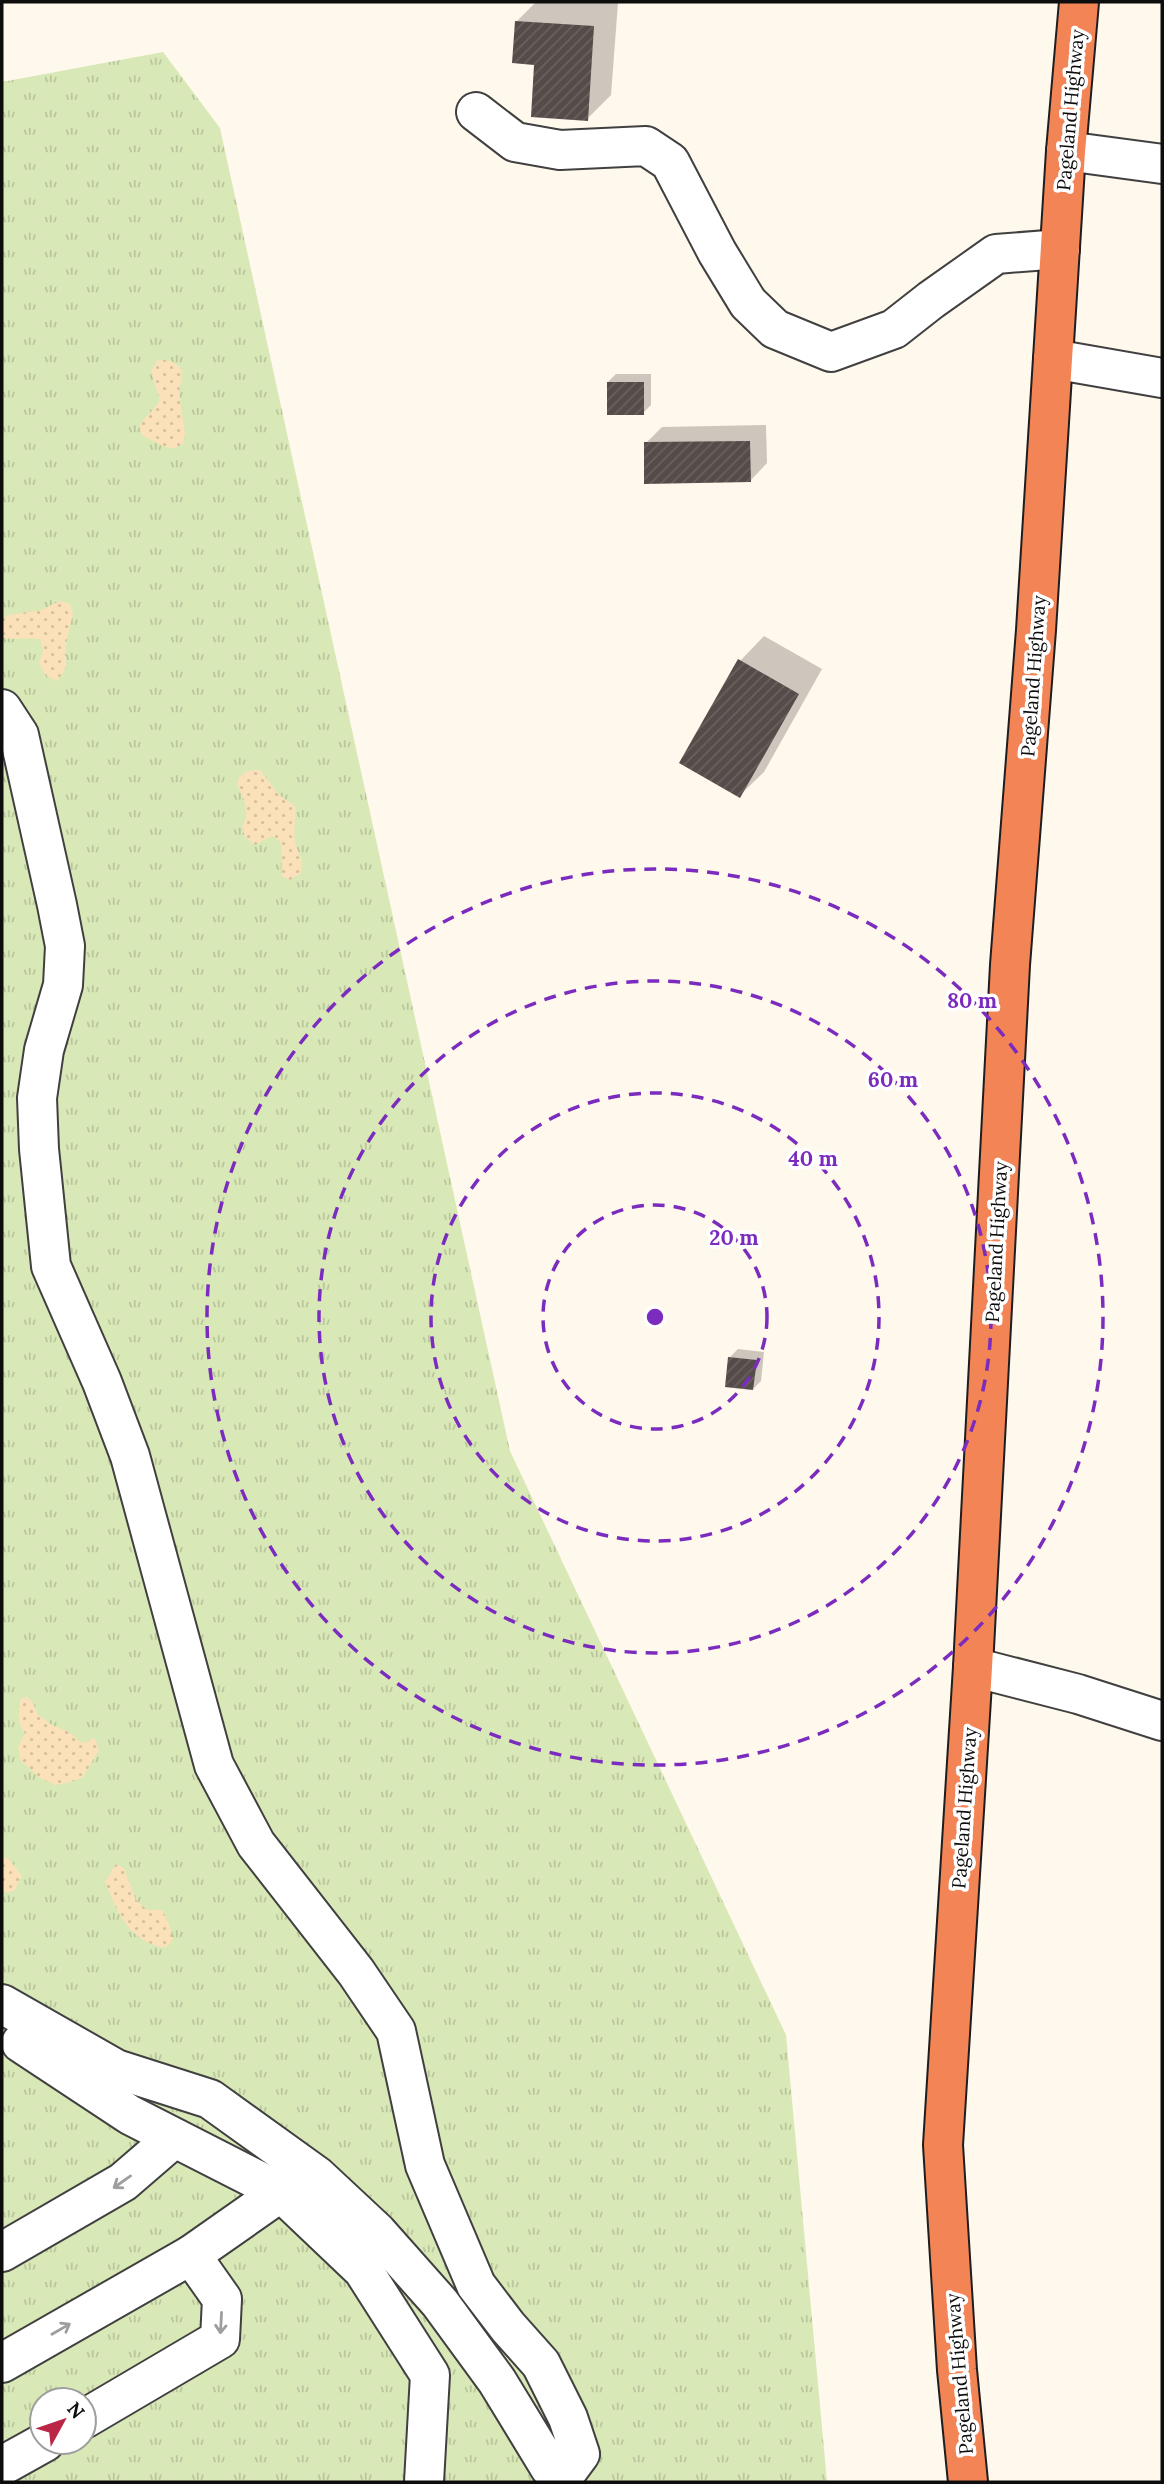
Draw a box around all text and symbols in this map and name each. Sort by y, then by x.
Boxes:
street label: Pageland Highway [1051,28,1089,192]
street label: Pageland Highway [1015,595,1051,757]
text: 80 m [947,987,997,1014]
text: 60 m [868,1066,918,1093]
text: 40 m [788,1145,838,1172]
street label: Pageland Highway [980,1161,1012,1323]
text: 20 m [709,1224,759,1251]
centre of rings [643,1305,667,1329]
street label: Pageland Highway [946,1727,982,1889]
one-way arrow [113,2175,132,2189]
street label: Pageland Highway [940,2292,978,2456]
one-way arrow [214,2311,227,2334]
one-way arrow [50,2322,71,2335]
north arrow [28,2386,98,2456]
text: N [62,2397,90,2424]

